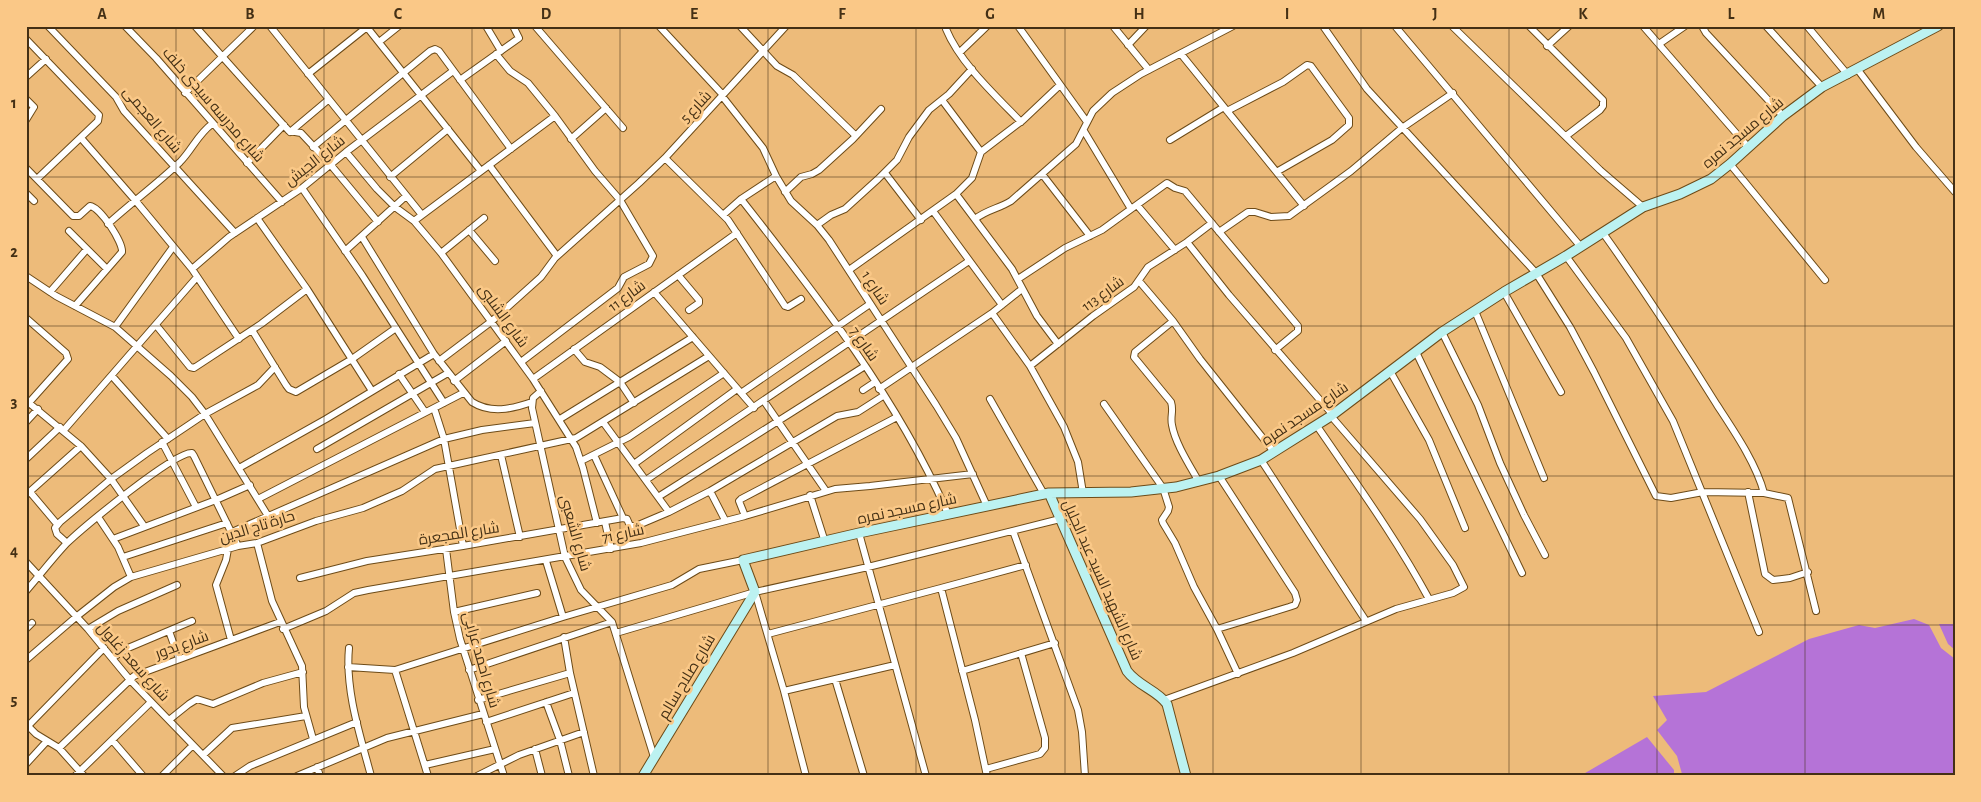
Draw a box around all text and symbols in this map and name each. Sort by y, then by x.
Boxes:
text: A [97,6,107,22]
text: B [245,6,255,22]
text: C [394,6,403,22]
text: D [541,6,552,22]
text: E [690,6,698,22]
text: F [838,6,846,22]
text: G [985,6,995,22]
text: H [1133,6,1145,22]
text: I [1285,6,1289,22]
text: J [1432,6,1438,22]
text: K [1578,6,1588,22]
text: L [1728,6,1735,22]
text: M [1873,6,1885,22]
street label: شارع مدرسه سيدى خلف [157,44,267,167]
street label: شارع العجمى [118,83,185,158]
street label: شارع 5 [677,87,717,128]
street label: شارع مسجد نمره [1699,94,1788,174]
text: 1 [11,95,17,111]
street label: شارع الجيش [281,132,350,191]
text: 2 [10,244,18,260]
street label: شارع 1 [856,268,892,309]
street label: شارع 113 [1079,273,1129,317]
street label: شارع 11 [605,277,650,317]
street label: شارع الشلبى [473,281,532,352]
street label: شارع 7 [845,324,882,366]
street label: شارع مسجد نمره [1258,379,1353,451]
text: 3 [11,394,18,410]
street label: شارع مسجد نمره [856,490,959,530]
street label: شارع الشعبى [554,493,594,574]
street label: شارع الشهيد السيد عبد الجليل [1057,497,1145,664]
street label: حارة تاج الدين [217,508,297,548]
street label: شارع المجعرة [417,519,501,551]
street label: شارع 71 [600,521,646,549]
text: 4 [10,543,18,559]
street label: شارع احمد عرابى [457,610,503,711]
street label: شارع سعد زغلول [92,619,173,706]
street label: شارع بدور [152,627,212,665]
street label: شارع صلاح سالم [655,632,721,724]
text: 5 [11,692,18,708]

